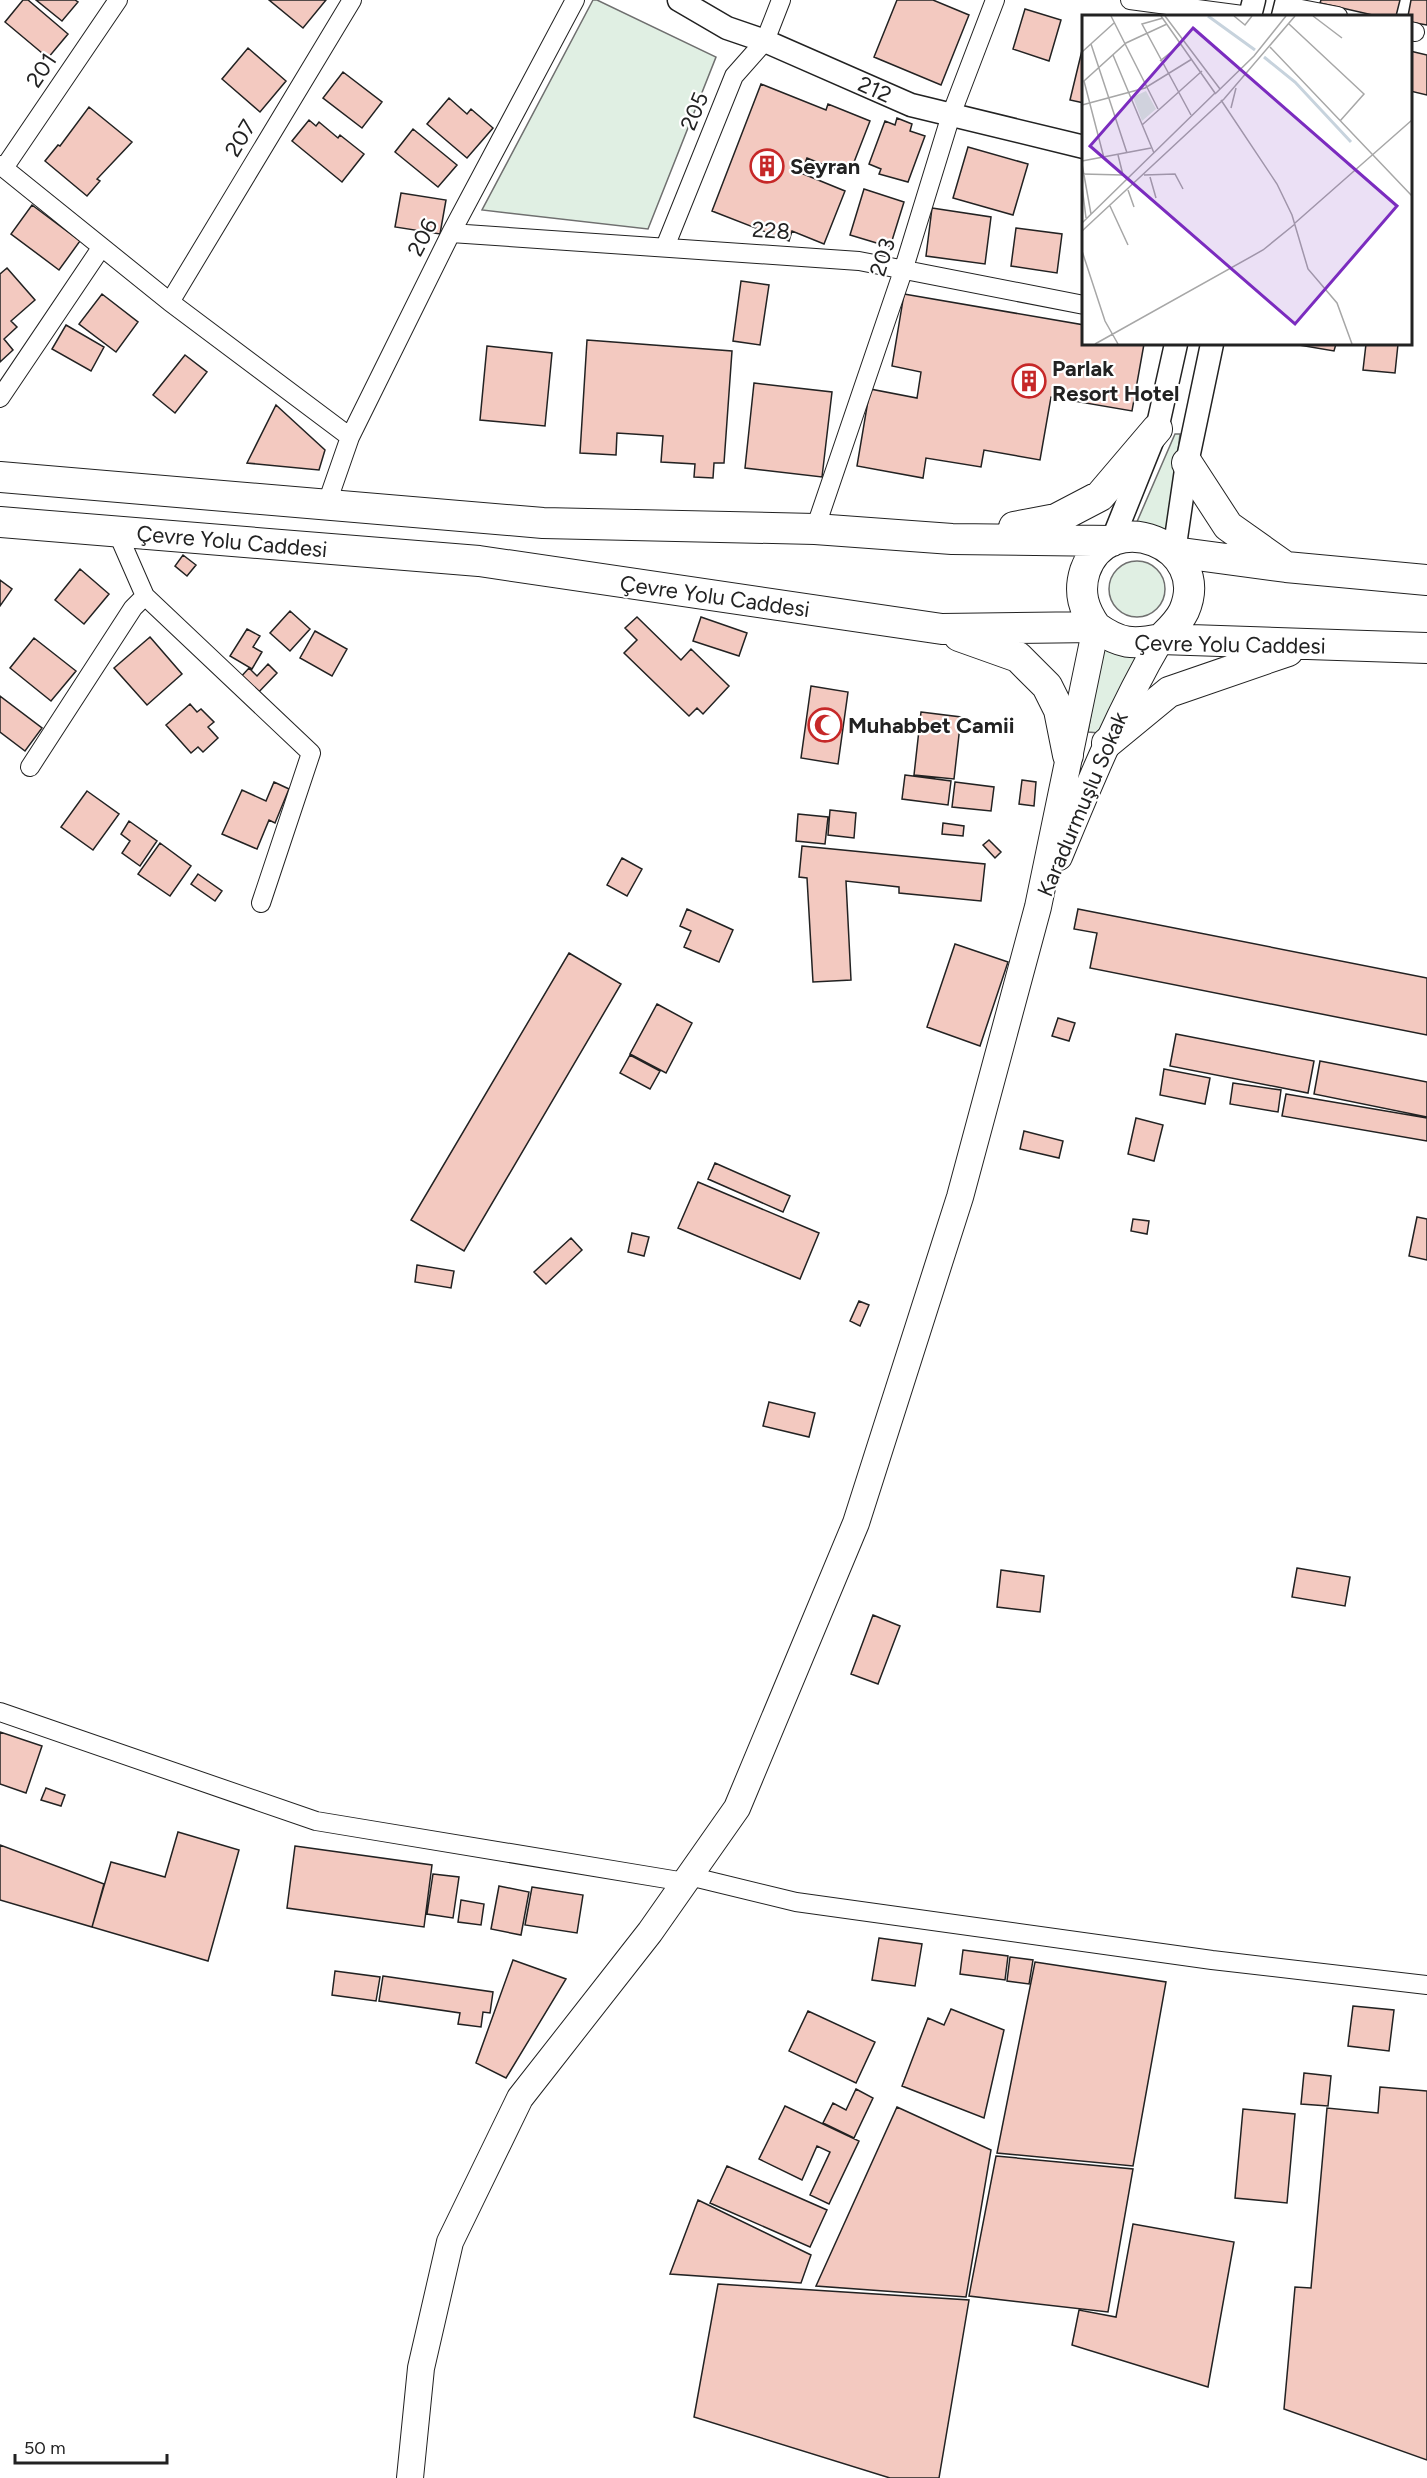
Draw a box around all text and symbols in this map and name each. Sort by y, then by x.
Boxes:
inset map [1082,15,1412,345]
street label: 201 [20,48,63,93]
street label: 212 [854,70,896,109]
street label: 205 [675,88,714,134]
street label: 207 [219,115,262,162]
building icon: Seyran [749,148,785,184]
place label: Seyran [790,153,860,180]
street label: 206 [402,214,443,261]
street label: 228 [751,216,791,245]
street label: 203 [864,235,901,280]
place label: Parlak Resort Hotel [1052,355,1179,407]
building icon: Parlak Resort Hotel [1011,363,1047,399]
street label: Çevre Yolu Caddesi [135,520,328,563]
street label: Çevre Yolu Caddesi [618,570,812,623]
street label: Çevre Yolu Caddesi [1134,629,1326,660]
mosque icon: Muhabbet Camii [807,707,843,743]
street label: Karadurmuşlu Sokak [1031,707,1134,901]
place label: Muhabbet Camii [848,712,1015,739]
scale bar [15,2427,166,2465]
text: 50 m [24,2437,66,2459]

